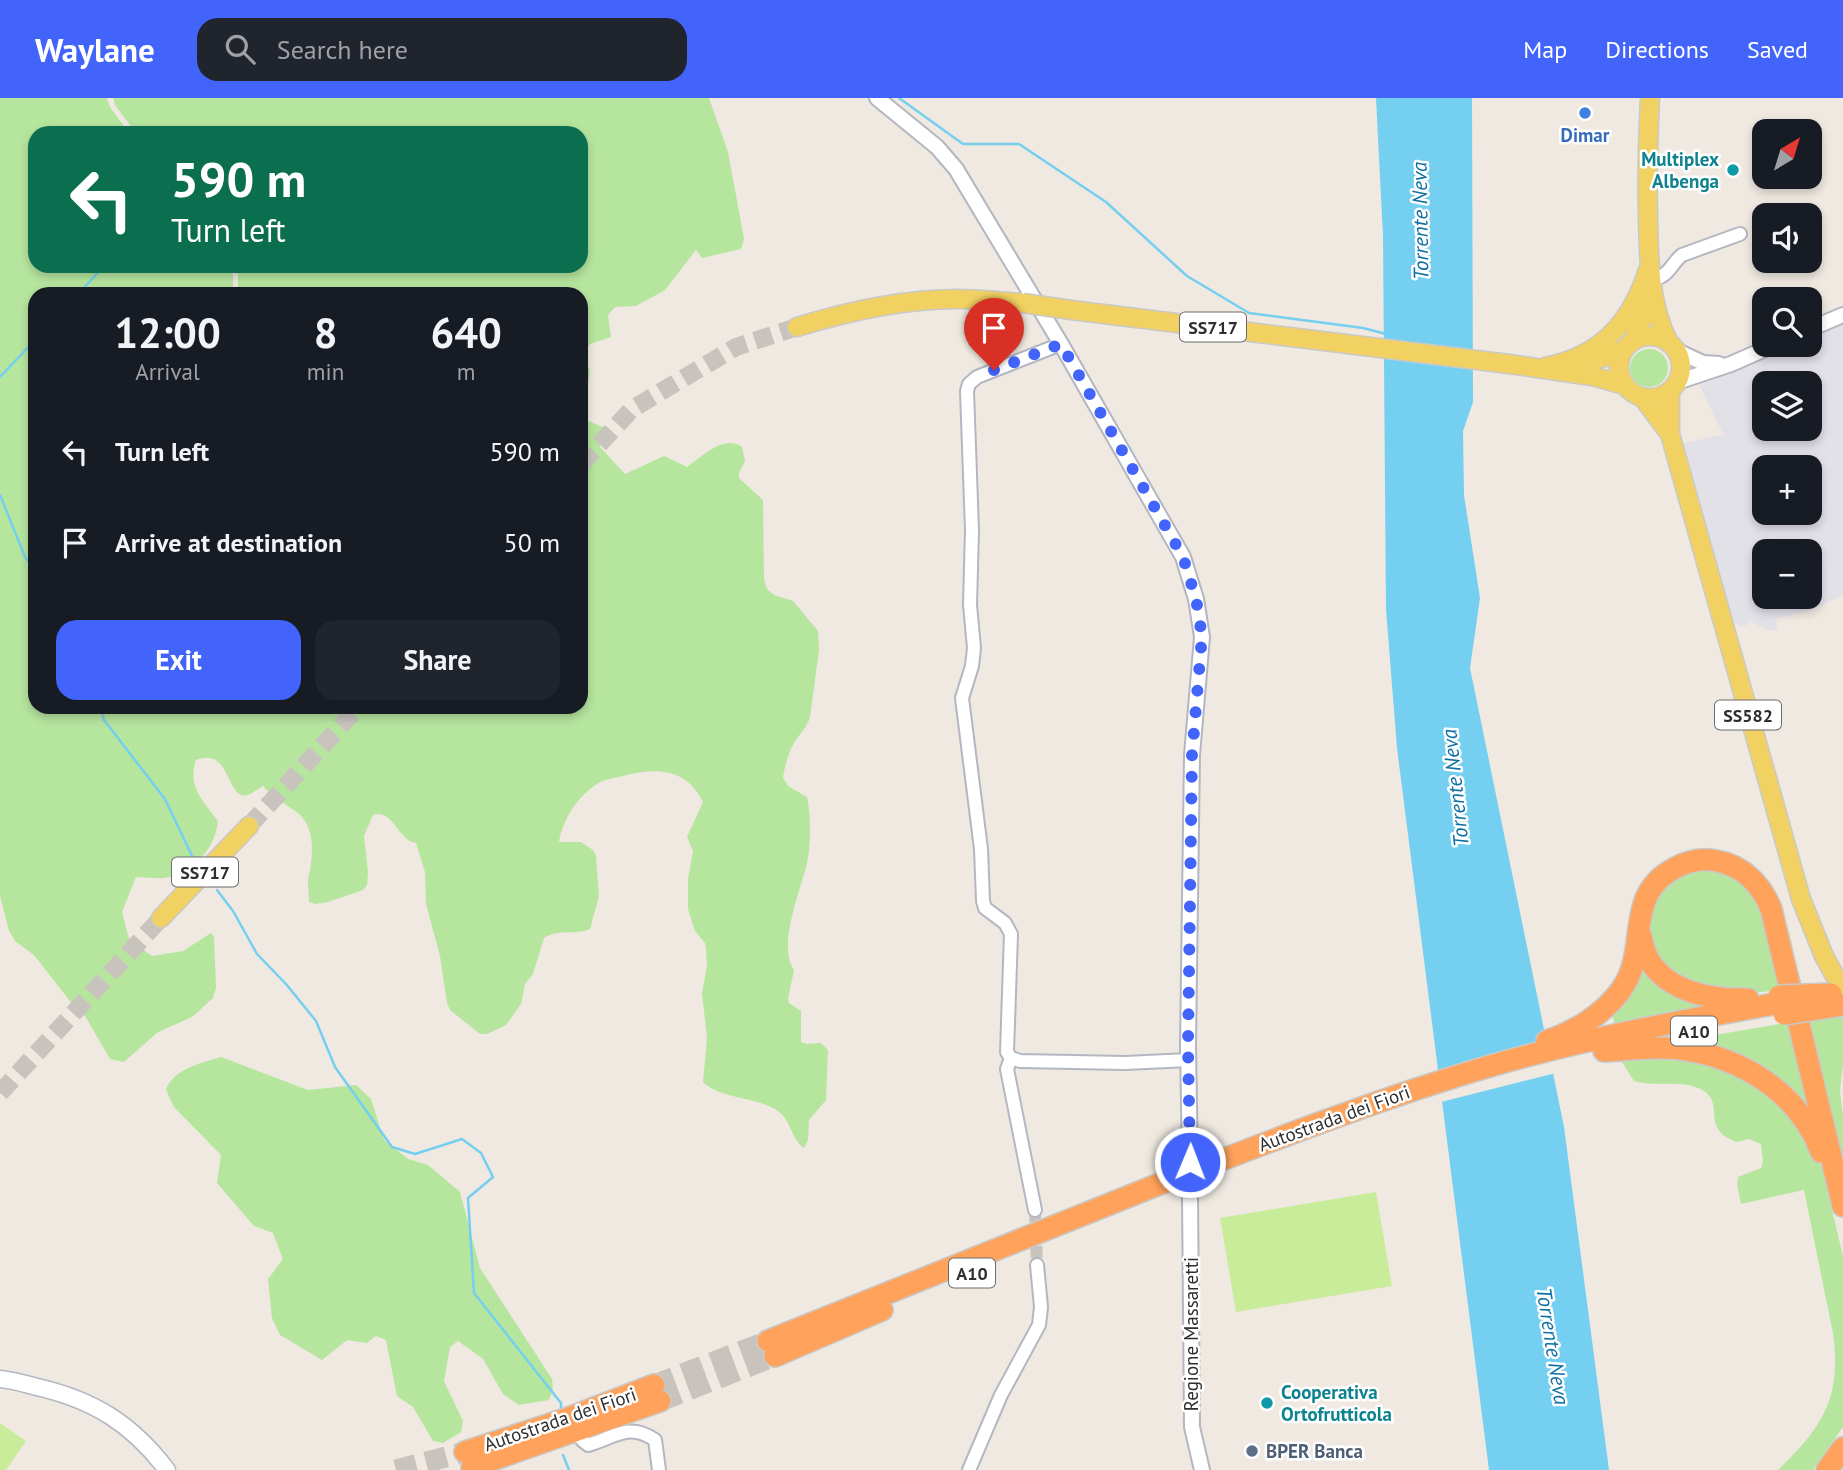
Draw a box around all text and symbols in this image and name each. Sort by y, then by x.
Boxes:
search box [197,18,687,81]
text: Waylane [35,28,155,71]
icon: search [221,30,259,68]
text: Search here [277,33,408,66]
text: Map [1523,34,1567,65]
text: Directions [1605,34,1709,65]
text: Saved [1747,34,1808,65]
marker: Dimar [1577,105,1593,121]
north arrow [1752,119,1822,189]
map controls [1752,119,1822,609]
place label: Dimar [1561,123,1610,147]
text: 590 m [171,147,306,211]
place label: Multiplex Albenga [1641,147,1719,193]
icon: left [56,154,147,245]
water label: Torrente Neva [1405,161,1435,280]
marker: Multiplex Albenga [1725,162,1741,178]
button: sound [1752,203,1822,273]
text: Turn left [171,209,286,251]
button: search [1752,287,1822,357]
pin [964,298,1024,370]
text: 12:00 [114,305,221,360]
text: 8 [314,305,337,360]
text: 640 [430,305,502,360]
icon: arrive [975,309,1013,347]
road number: SS717 [1180,312,1246,342]
text: Arrival [135,357,200,386]
text: min [307,357,344,386]
text: m [457,357,475,386]
button: layers [1752,371,1822,441]
icon: left [56,433,94,471]
text: Turn left [115,435,209,468]
text: 590 m [489,435,560,468]
button: + [1752,455,1822,525]
icon: arrive [56,524,94,562]
text: Arrive at destination [115,526,342,559]
text: 50 m [504,526,560,559]
button: − [1752,539,1822,609]
button: Exit [56,620,301,700]
button: Share [315,620,560,700]
road number: SS582 [1715,700,1781,730]
water label: Torrente Neva [1435,727,1475,848]
road number: SS717 [172,858,238,886]
road number: A10 [1671,1016,1717,1046]
street label: Autostrada dei Fiori [1255,1079,1413,1157]
position arrow [1153,1125,1227,1199]
street label: Regione Massaretti [1179,1257,1203,1411]
road number: A10 [949,1258,995,1288]
water label: Torrente Neva [1530,1286,1576,1407]
place label: Cooperativa Ortofrutticola [1281,1380,1392,1426]
street label: Autostrada dei Fiori [481,1382,639,1456]
marker: Cooperativa Ortofrutticola [1259,1395,1275,1411]
place label: BPER Banca [1266,1439,1363,1463]
marker: BPER Banca [1244,1443,1260,1459]

